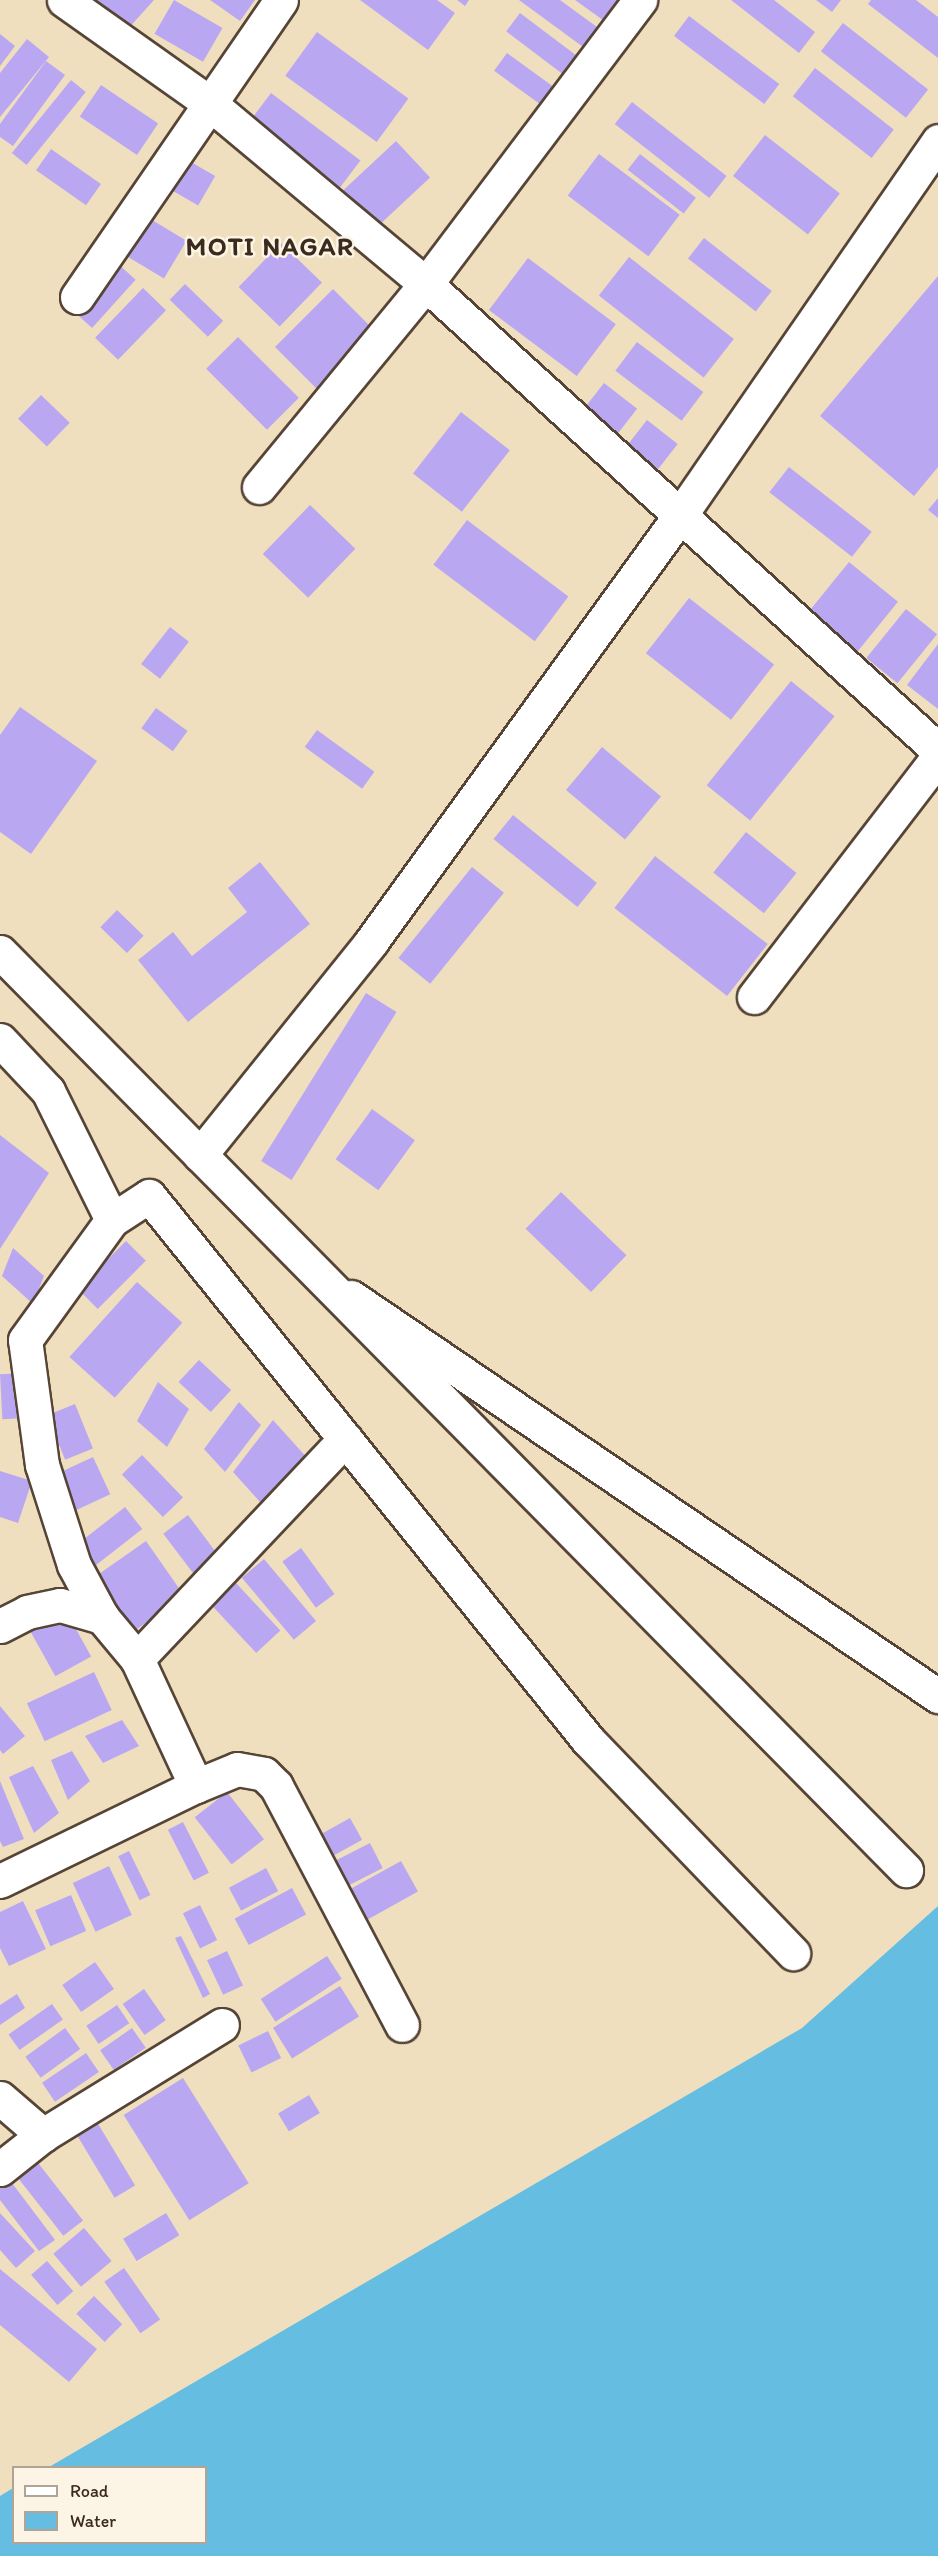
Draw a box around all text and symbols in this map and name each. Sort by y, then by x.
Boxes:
district label: MOTI NAGAR [187,231,353,263]
legend [12,2466,207,2544]
text: Road [70,2480,109,2502]
text: Water [70,2510,116,2532]

